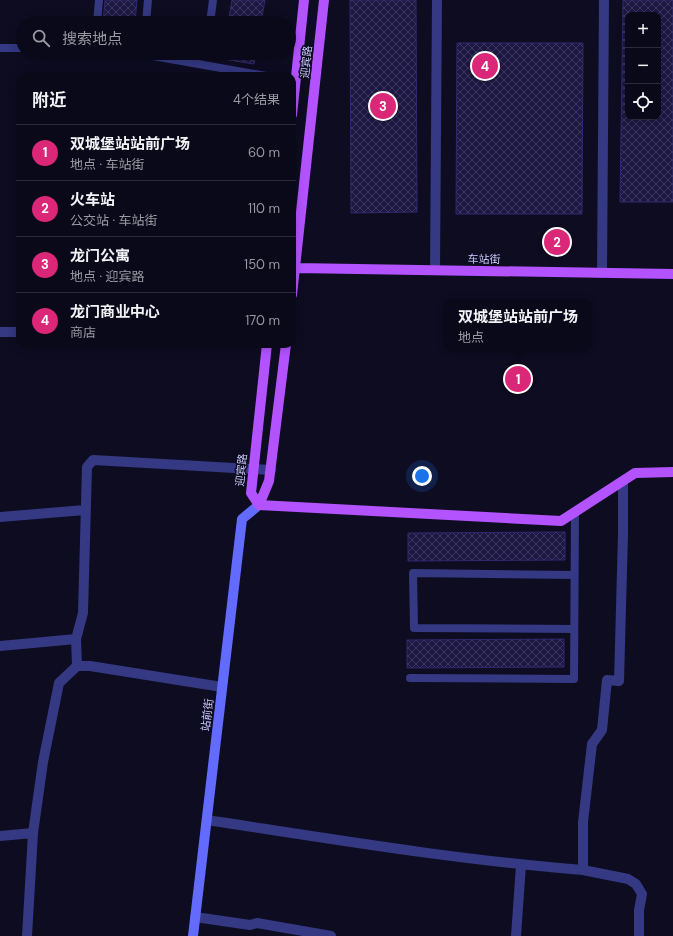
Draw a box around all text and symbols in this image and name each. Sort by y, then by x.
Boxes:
map controls [625,12,661,120]
button: + [625,12,661,48]
search box [16,16,296,60]
icon: search [30,27,52,49]
text: 搜索地点 [62,29,122,49]
street label: 迎宾路 [297,45,315,79]
button: − [625,48,661,84]
pin: 4 [472,51,498,81]
button: locate [625,84,661,120]
text: 附近 [32,89,66,111]
text: 4个结果 [233,91,280,108]
pin: 3 [370,91,396,121]
text: 双城堡站站前广场 [70,134,190,154]
text: 1 [43,144,47,161]
text: 60 m [248,144,280,161]
text: 地点 · 车站街 [70,156,145,173]
text: 火车站 [70,190,115,210]
text: 2 [41,200,49,217]
text: 110 m [248,200,280,217]
text: 公交站 · 车站街 [70,212,158,229]
pin: 2 [544,227,570,257]
text: 龙门公寓 [70,246,130,266]
street label: 车站街 [467,252,501,266]
text: 3 [41,256,49,273]
text: 150 m [244,256,280,273]
text: 地点 · 迎宾路 [70,268,145,285]
popup [444,299,592,351]
text: 龙门商业中心 [70,302,160,322]
text: 双城堡站站前广场 [458,307,578,327]
text: 4 [41,312,49,329]
text: 170 m [245,312,280,329]
text: 商店 [70,324,96,341]
text: 地点 [458,329,484,346]
pin: 1 [505,364,531,394]
street label: 迎宾路 [232,453,250,487]
your location [412,466,432,486]
street label: 站前街 [198,698,216,732]

